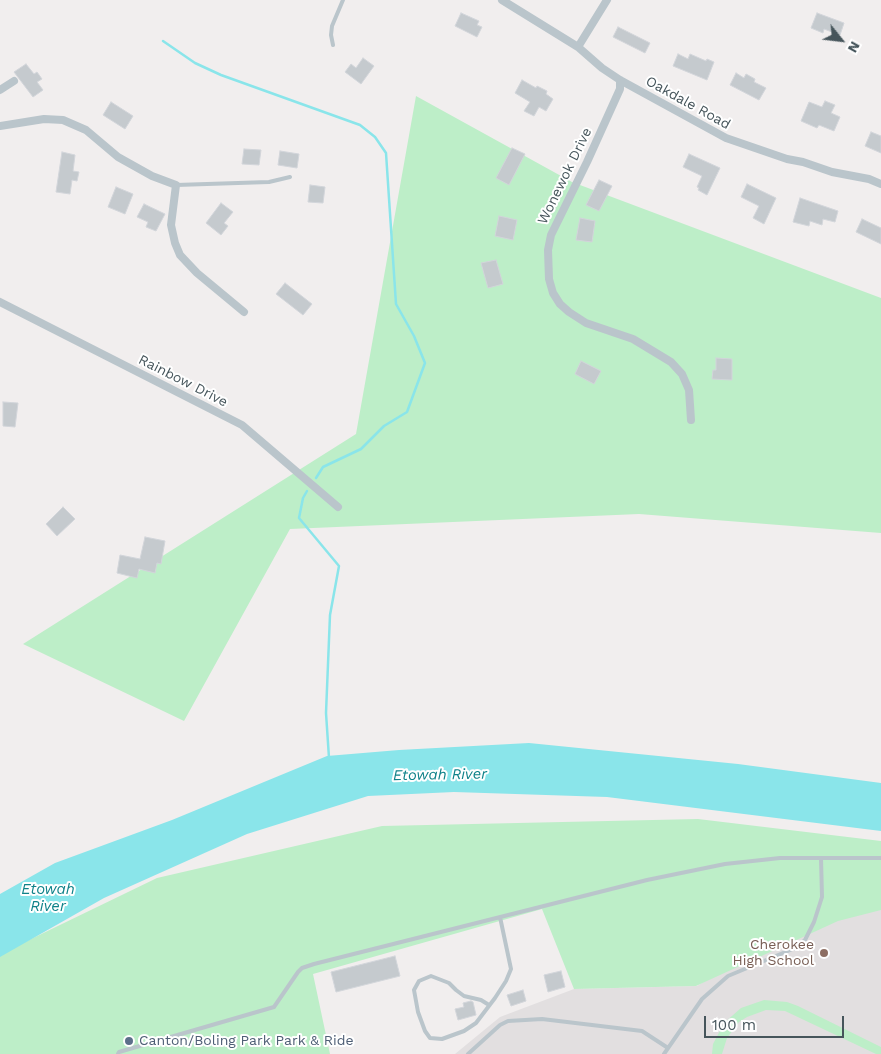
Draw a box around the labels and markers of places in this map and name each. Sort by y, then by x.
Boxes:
place label: Cherokee High School [733,937,814,970]
marker: Cherokee High School [818,947,830,959]
place label: Canton/Boling Park Park & Ride [139,1033,354,1049]
marker: Canton/Boling Park Park & Ride [123,1035,135,1047]

